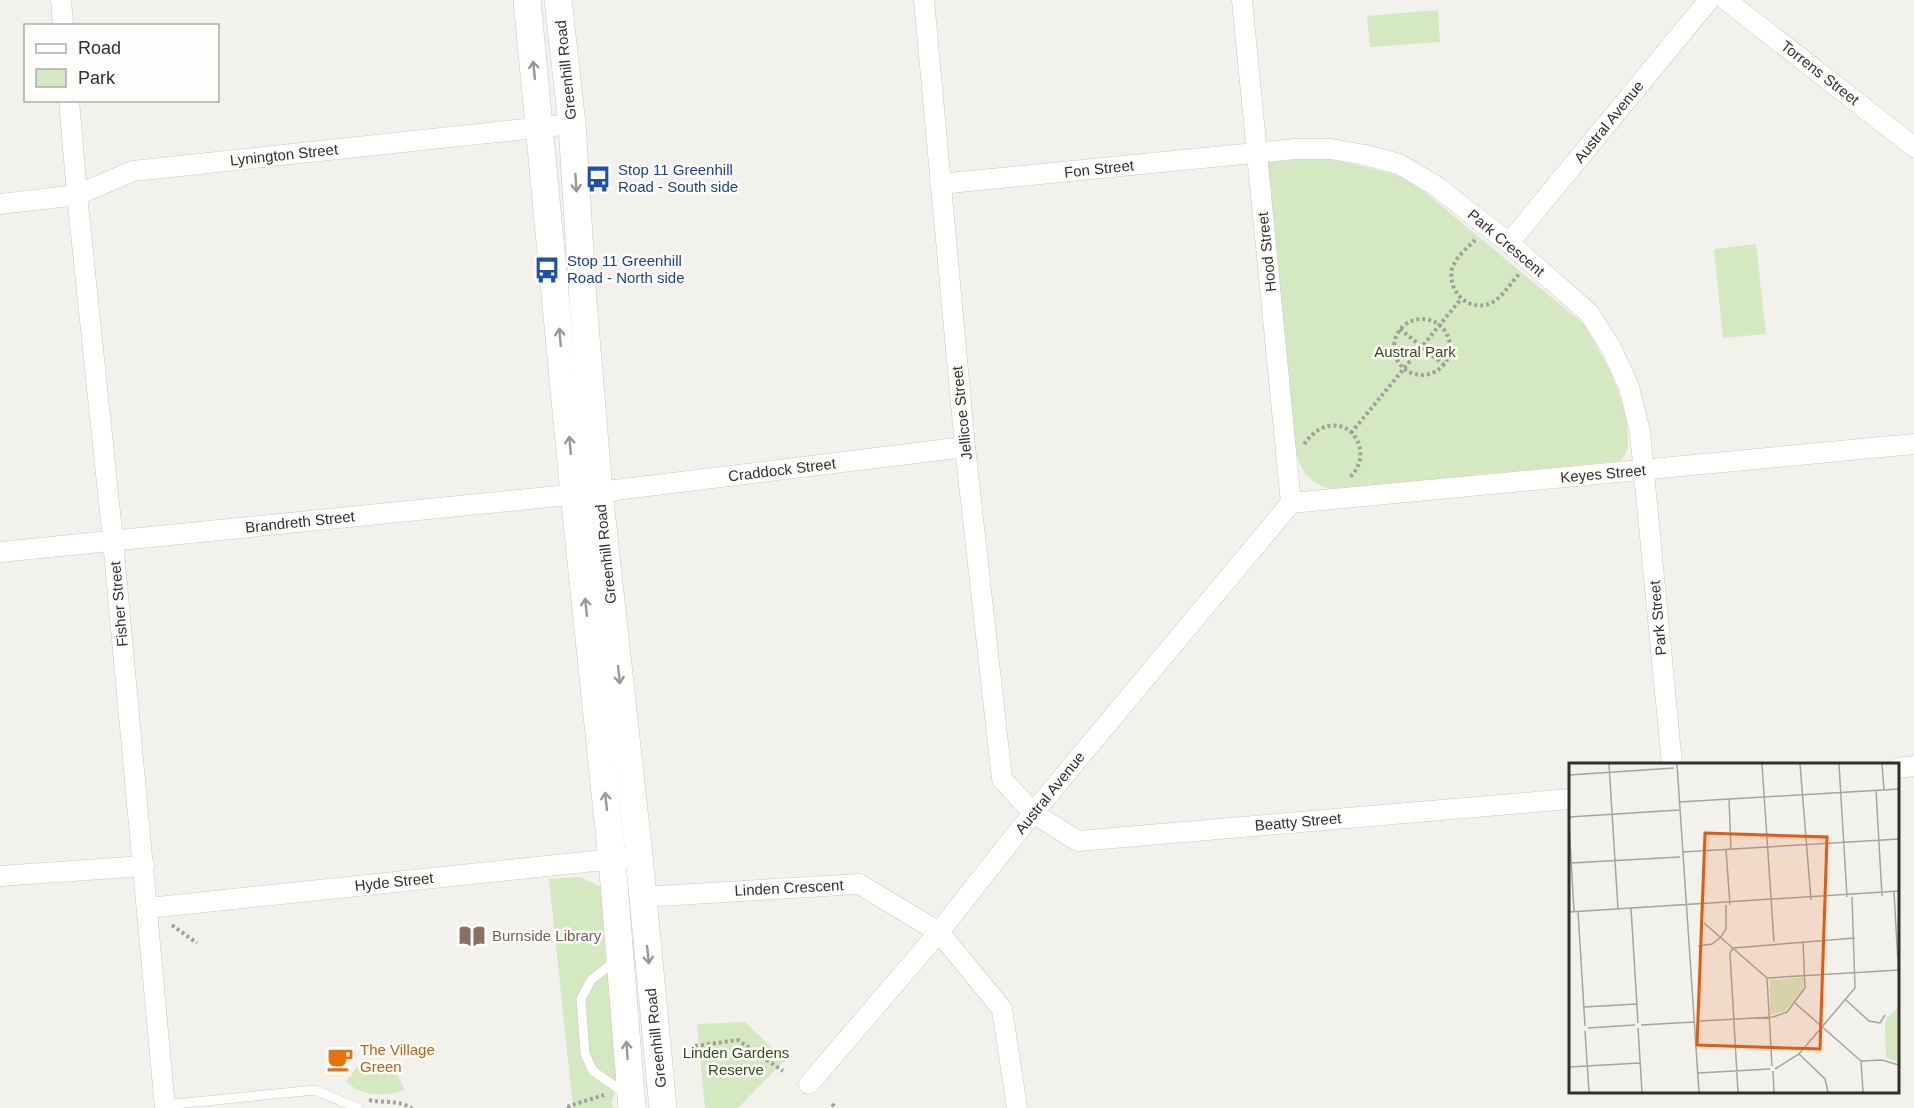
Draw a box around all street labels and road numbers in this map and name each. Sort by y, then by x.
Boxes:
street label: Greenhill Road [552,19,579,121]
street label: Torrens Street [1778,37,1863,109]
street label: Austral Avenue [1570,77,1647,166]
street label: Lynington Street [229,140,340,169]
street label: Fon Street [1063,156,1135,181]
street label: Park Crescent [1464,206,1549,280]
street label: Hood Street [1254,211,1279,293]
street label: Jellicoe Street [948,364,975,461]
street label: Craddock Street [727,454,838,485]
street label: Keyes Street [1559,461,1647,486]
street label: Greenhill Road [592,503,619,605]
street label: Brandreth Street [244,507,356,536]
street label: Fisher Street [106,560,131,648]
street label: Park Street [1646,579,1669,656]
street label: Austral Avenue [1011,748,1088,837]
street label: Beatty Street [1254,809,1343,834]
street label: Hyde Street [354,869,435,894]
street label: Linden Crescent [734,876,845,899]
street label: Greenhill Road [642,987,669,1089]

